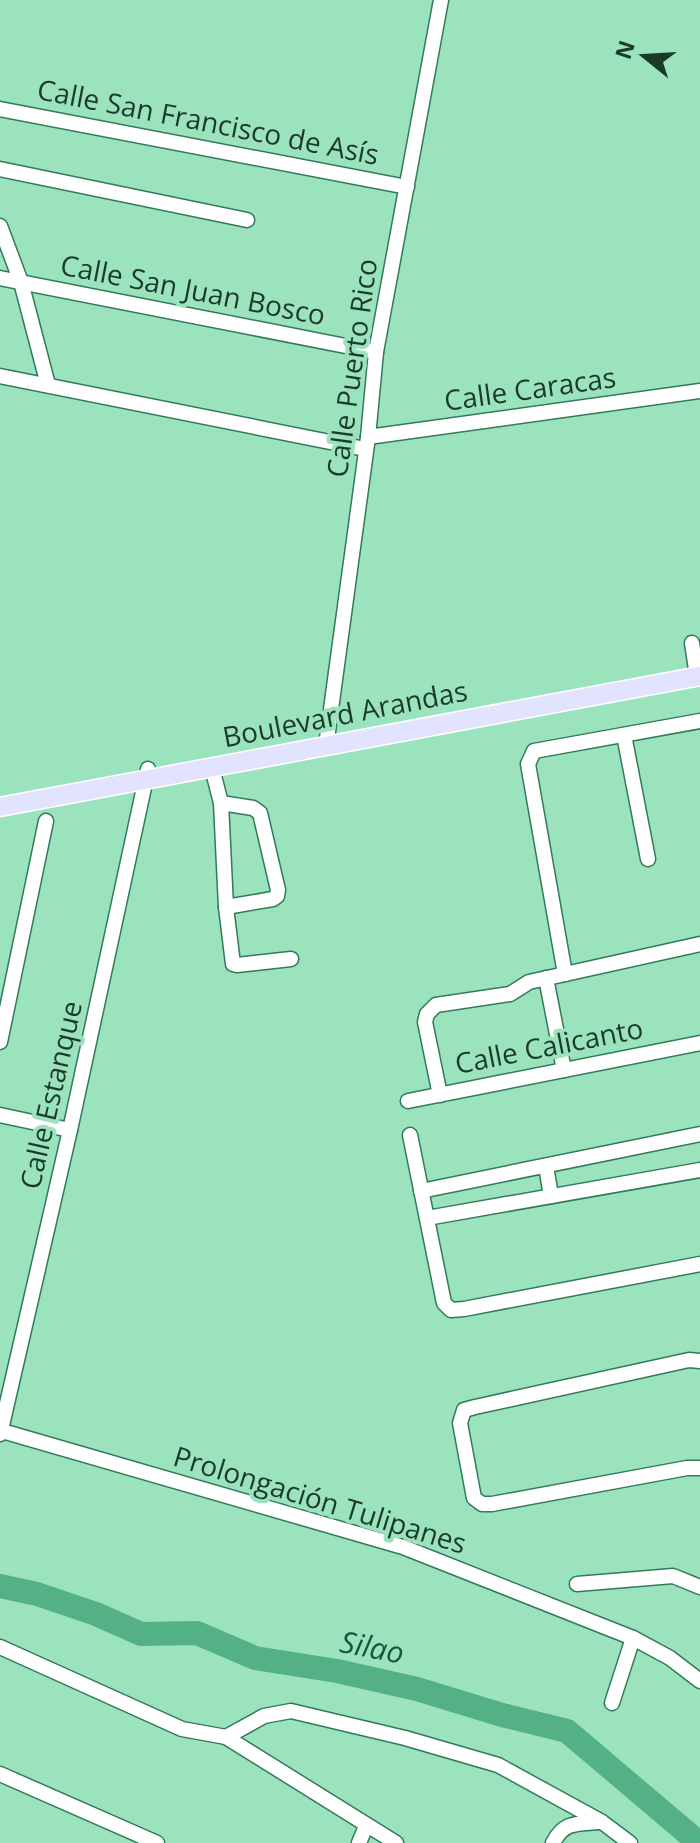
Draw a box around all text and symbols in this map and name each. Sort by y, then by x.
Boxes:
north arrow [604,16,684,96]
text: N [607,36,641,63]
street label: Calle San Francisco de Asís [34,69,382,173]
street label: Calle San Juan Bosco [58,245,329,333]
street label: Calle Puerto Rico [317,256,385,480]
street label: Calle Caracas [442,357,618,419]
street label: Boulevard Arandas [219,671,470,755]
street label: Calle Estanque [10,997,90,1193]
street label: Calle Calicanto [452,1008,646,1082]
street label: Prolongación Tulipanes [169,1436,471,1562]
water label: Silao [337,1620,408,1673]

